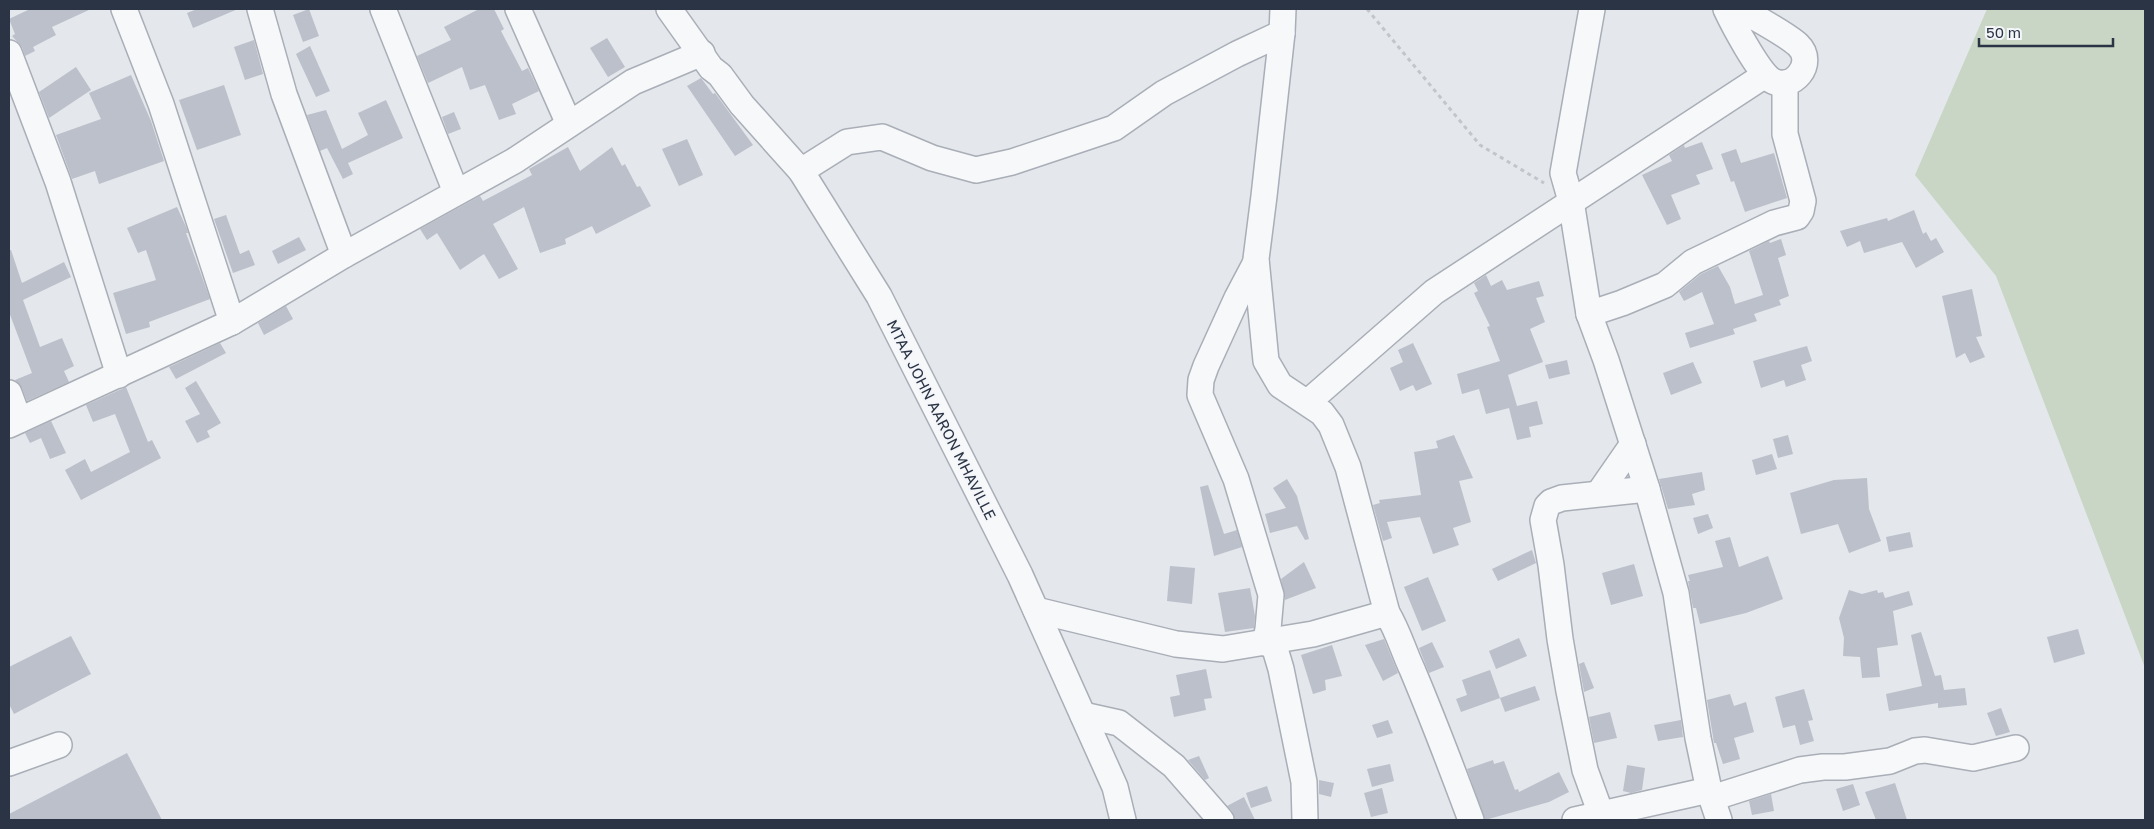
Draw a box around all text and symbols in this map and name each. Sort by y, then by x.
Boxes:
scale bar [1979,15,2113,47]
text: 50 m [1986,23,2021,41]
street label: MTAA JOHN AARON MHAVILLE [883,317,1000,523]

